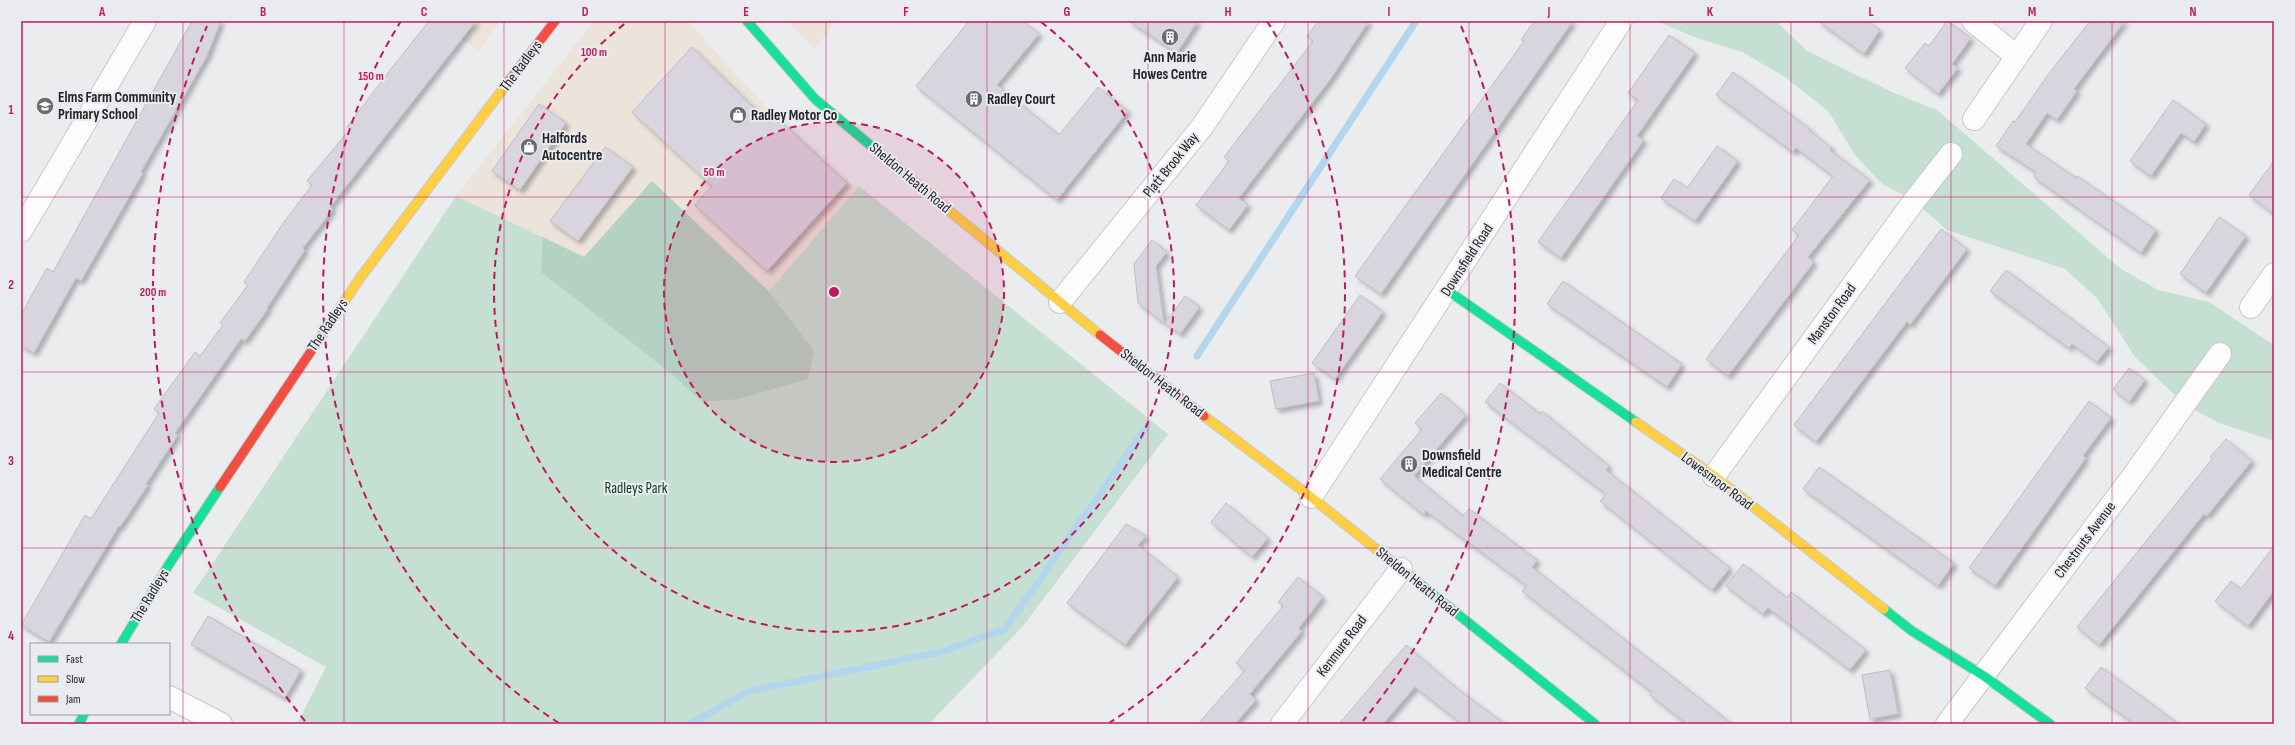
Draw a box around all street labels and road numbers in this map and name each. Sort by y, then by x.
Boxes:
street label: The Radleys [496,37,546,95]
street label: Platt Brook Way [1139,128,1203,201]
street label: Sheldon Heath Road [865,138,955,218]
street label: Downsfield Road [1436,220,1498,300]
street label: Manston Road [1803,280,1861,348]
street label: The Radleys [304,295,352,355]
street label: Sheldon Heath Road [1116,344,1208,422]
street label: Lowesmoor Road [1677,448,1757,514]
street label: Chestnuts Avenue [2050,498,2120,582]
street label: Sheldon Heath Road [1372,543,1462,621]
street label: The Radleys [127,566,173,626]
street label: Kenmure Road [1313,611,1371,681]

